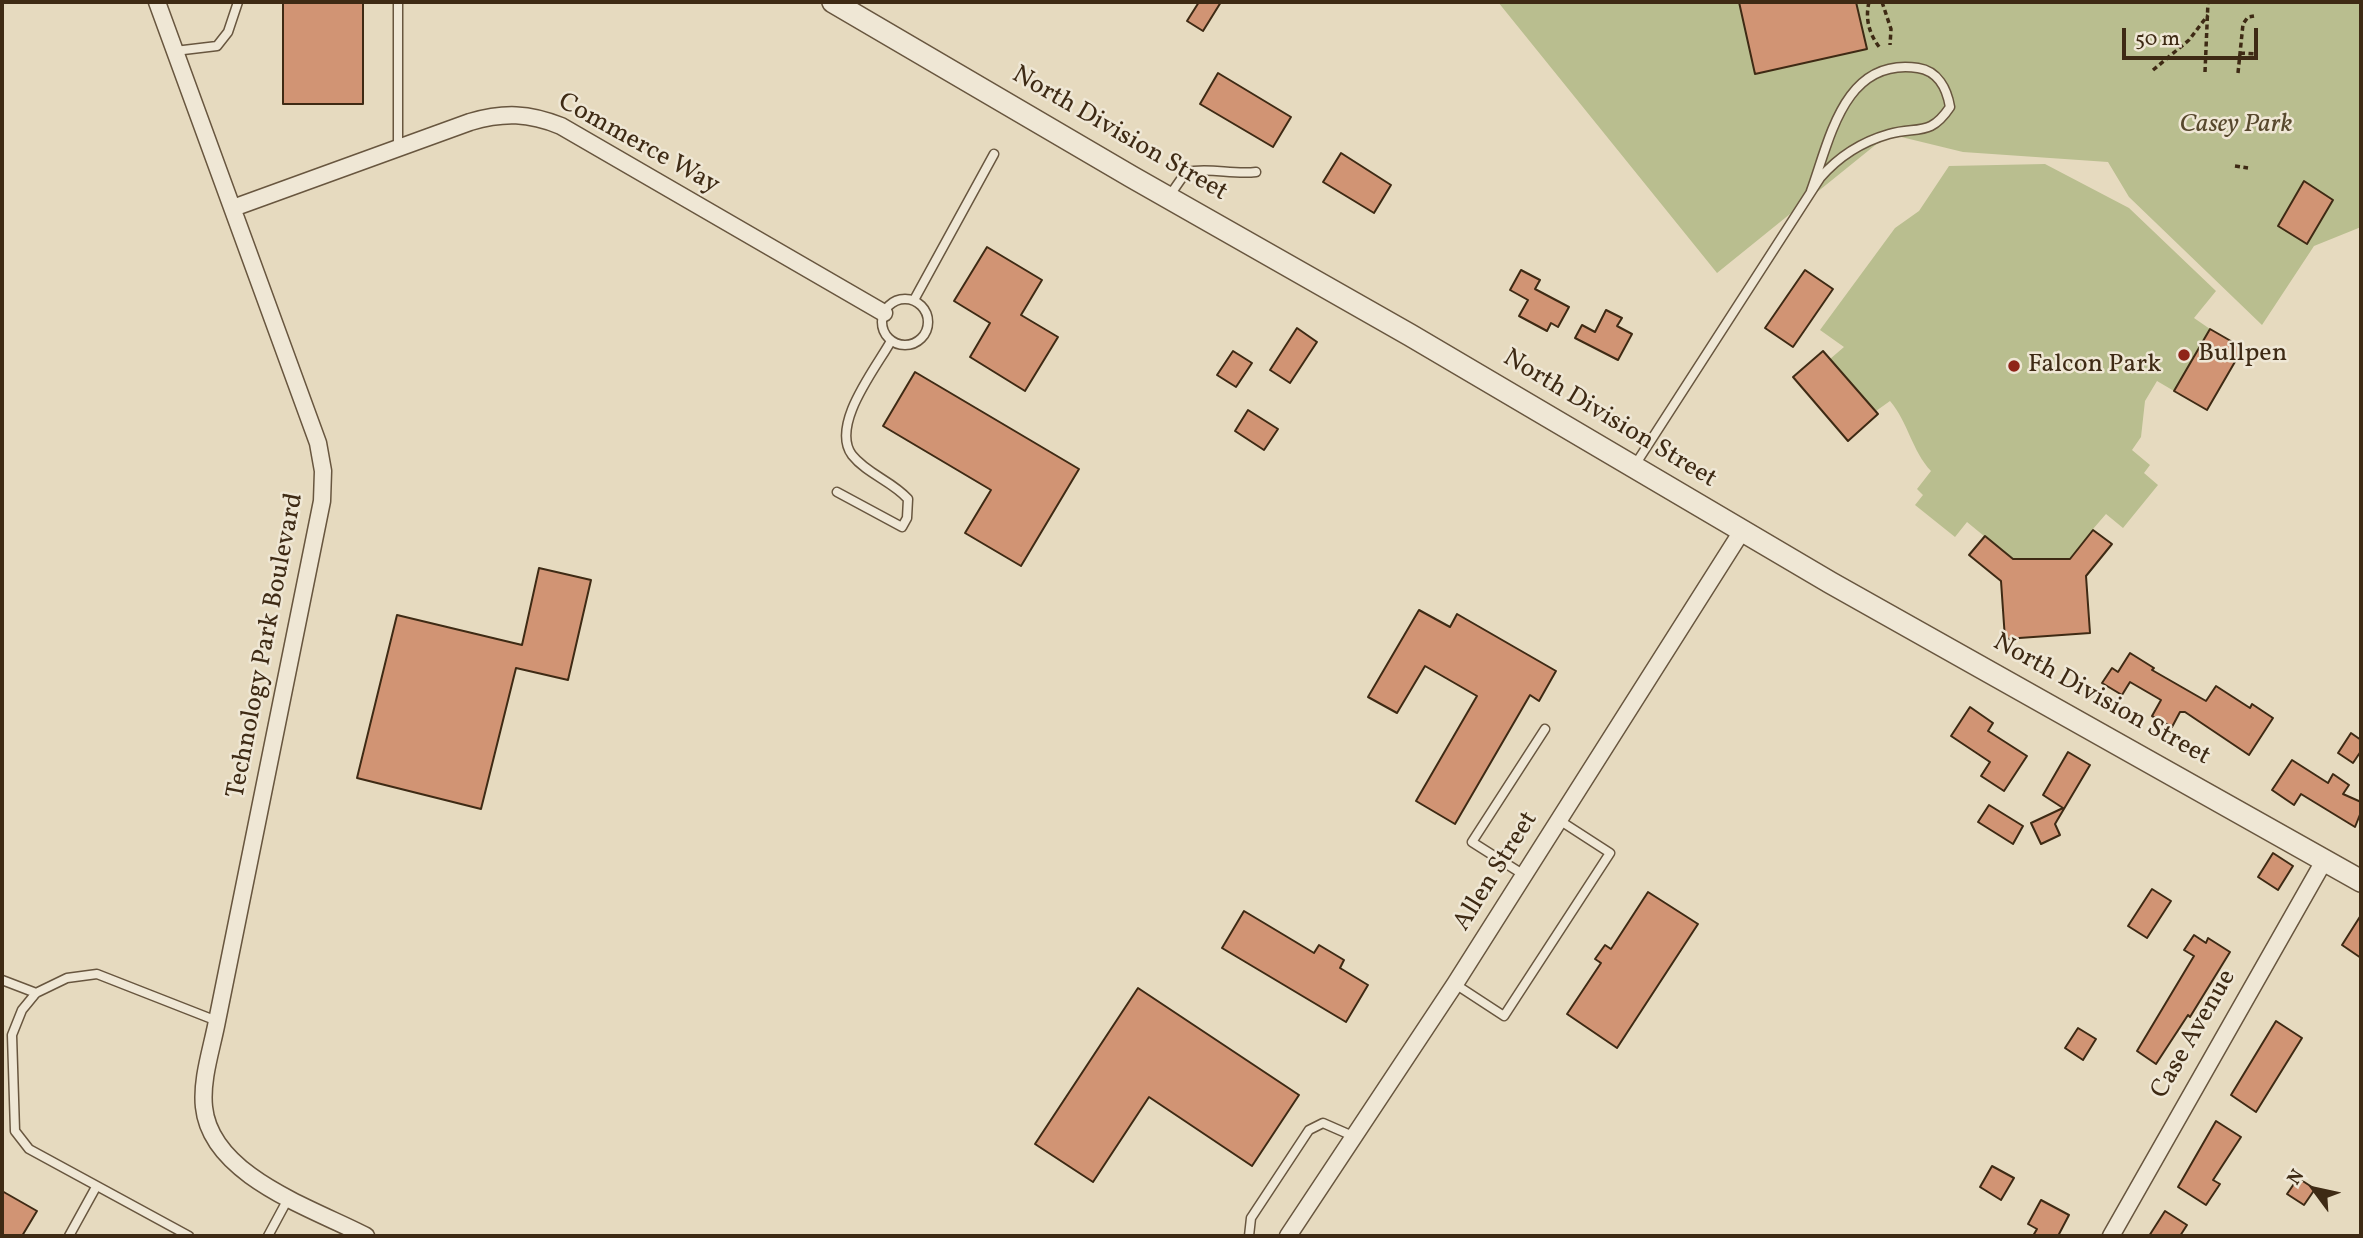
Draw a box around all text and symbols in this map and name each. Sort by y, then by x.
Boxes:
scale bar [2125,14,2262,58]
text: 50 m [2135,25,2180,54]
street label: North Division Street [1006,61,1232,209]
street label: Commerce Way [552,88,724,202]
park label: Casey Park [2180,110,2292,142]
place label: Bullpen [2198,339,2287,371]
street label: North Division Street [1496,344,1722,496]
marker: Bullpen [2176,347,2192,363]
place label: Falcon Park [2028,350,2161,382]
marker: Falcon Park [2006,358,2022,374]
street label: Technology Park Boulevard [222,491,312,801]
street label: North Division Street [1987,628,2215,774]
street label: Allen Street [1448,806,1546,938]
street label: Case Avenue [2146,965,2244,1105]
north arrow [2279,1154,2349,1224]
text: N [2282,1165,2311,1190]

